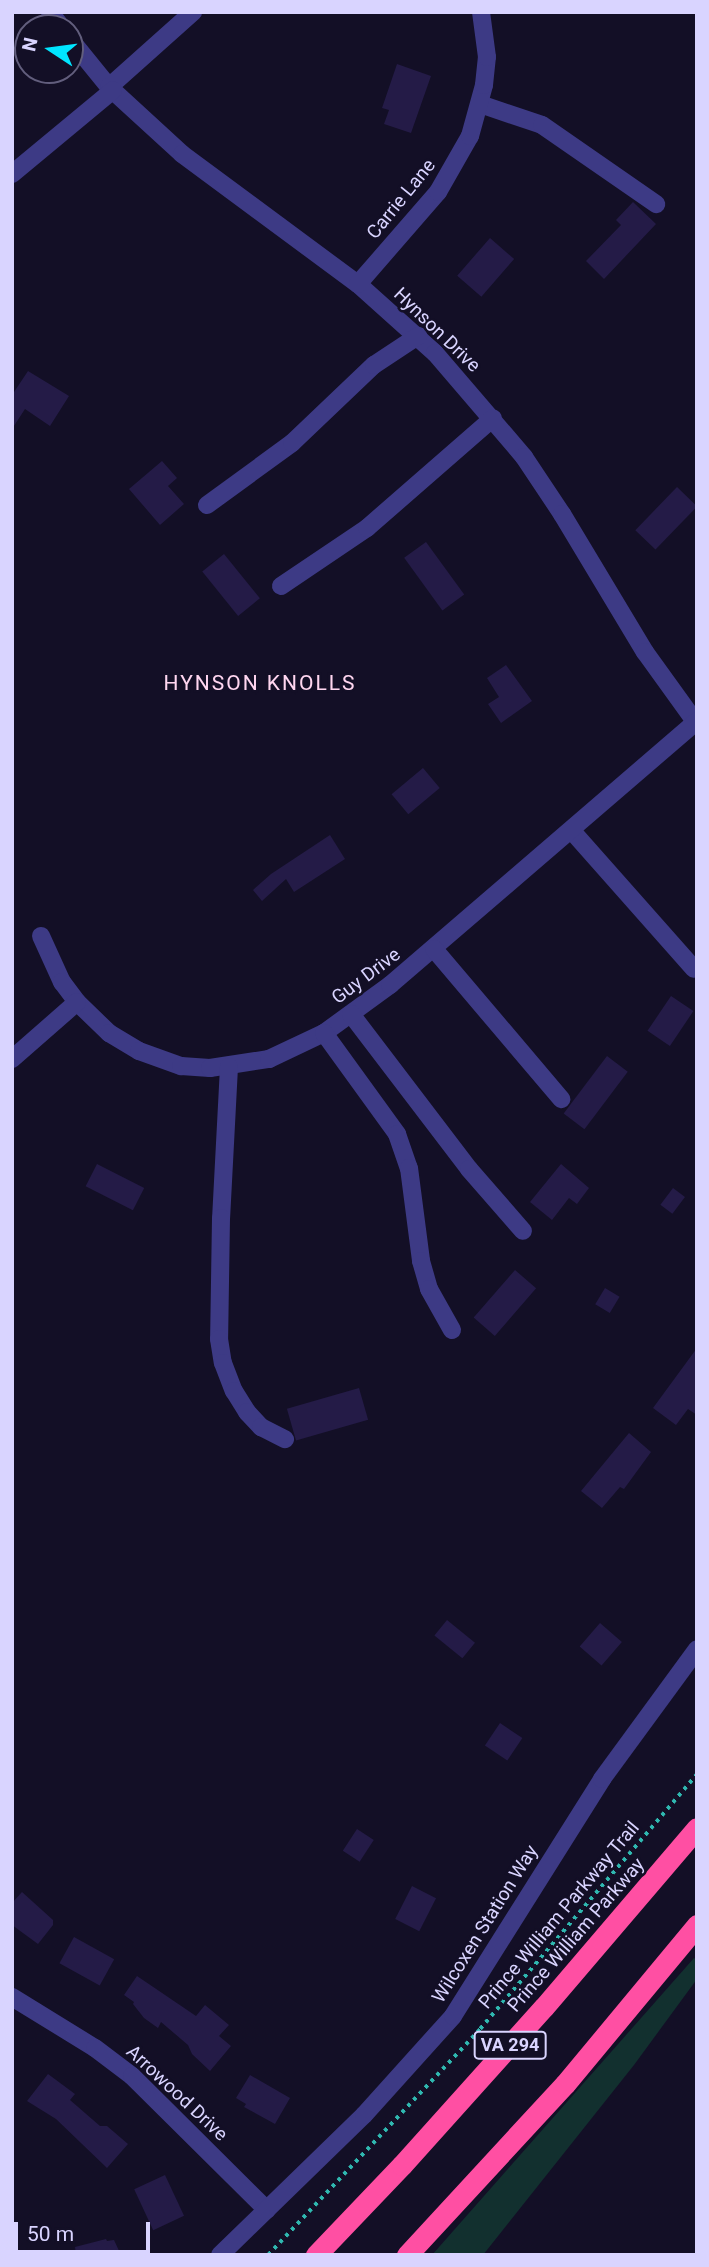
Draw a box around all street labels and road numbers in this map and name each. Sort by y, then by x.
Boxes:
street label: Carrie Lane [362,154,440,244]
street label: Hynson Drive [389,283,485,377]
street label: Guy Drive [327,943,405,1009]
street label: Prince William Parkway Trail [474,1816,644,2014]
street label: Wilcoxen Station Way [427,1841,543,2007]
street label: Prince William Parkway [503,1853,649,2017]
road number: VA 294 [473,2031,547,2060]
street label: Arrowood Drive [122,2040,232,2146]

